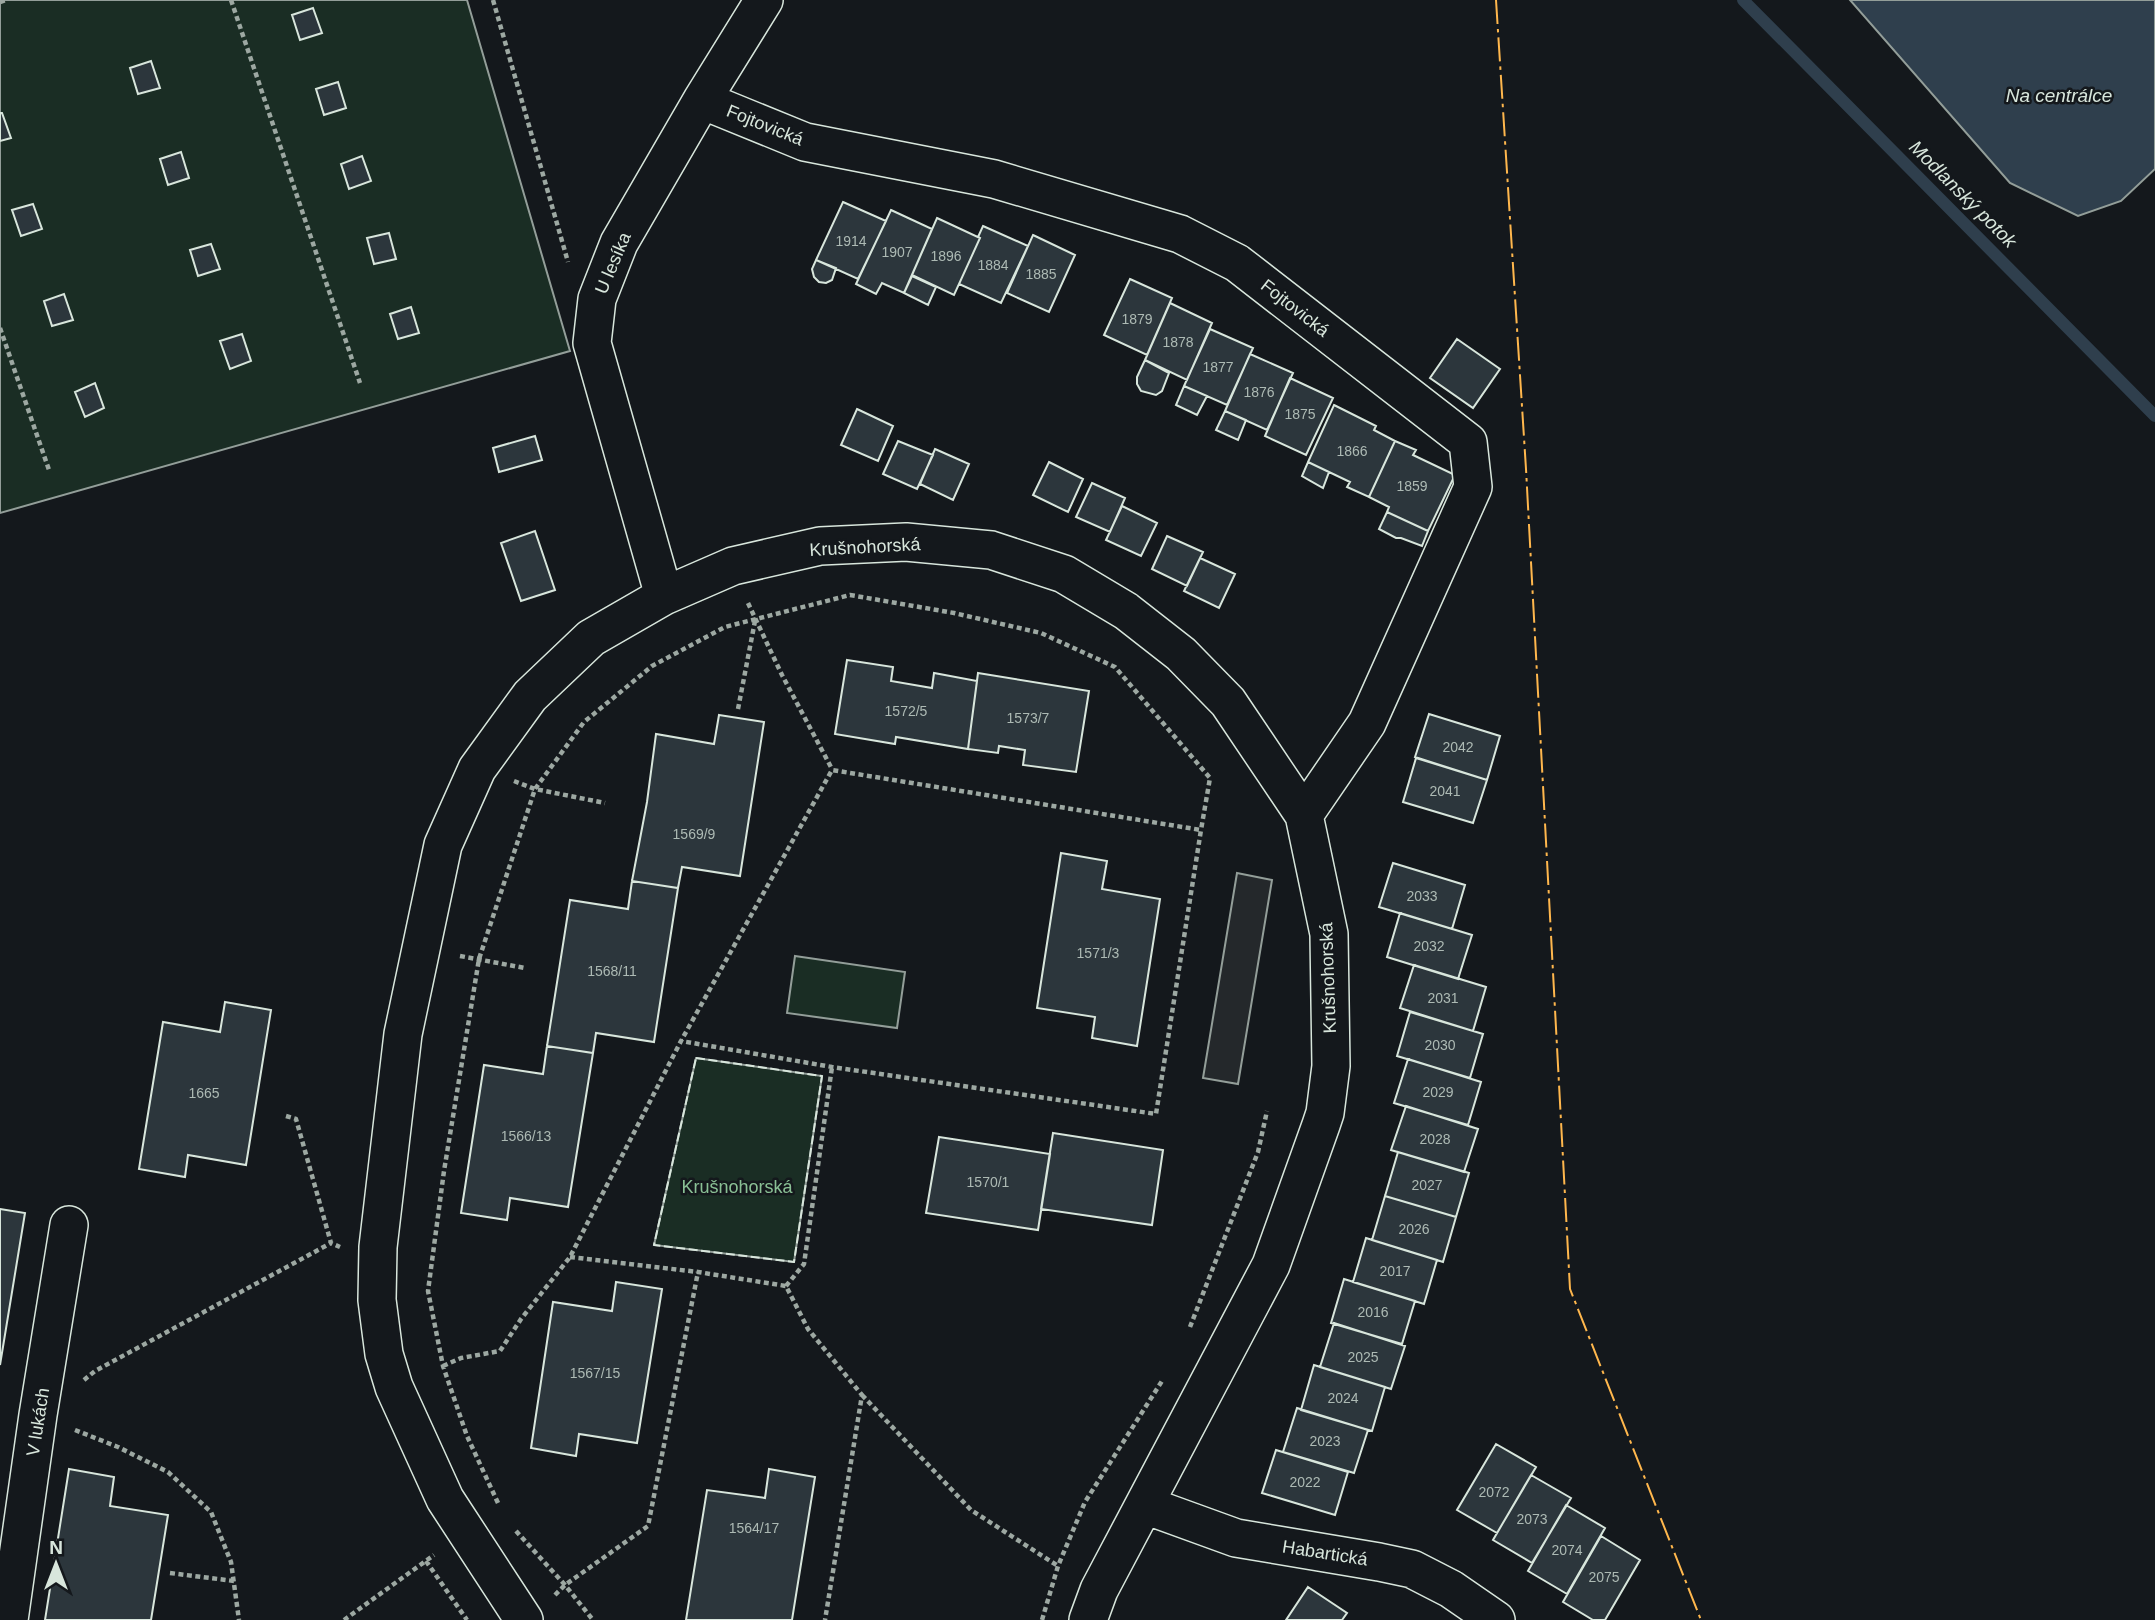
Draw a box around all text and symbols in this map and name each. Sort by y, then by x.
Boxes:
water label: Na centrálce [2006,85,2112,106]
street label: Fojtovická [724,101,807,150]
water label: Modlanský potok [1905,136,2022,253]
street label: U lesíka [591,228,635,297]
house number: 1914 [835,233,867,249]
house number: 1907 [881,244,913,260]
house number: 1896 [930,248,962,264]
house number: 1884 [977,257,1009,273]
house number: 1885 [1025,266,1057,282]
street label: Fojtovická [1257,275,1334,341]
house number: 1879 [1121,311,1153,327]
house number: 1878 [1162,334,1194,350]
house number: 1877 [1202,359,1234,375]
house number: 1876 [1243,384,1275,400]
house number: 1875 [1284,406,1316,422]
house number: 1866 [1336,443,1368,459]
house number: 1859 [1396,478,1428,494]
street label: Krušnohorská [809,534,922,560]
house number: 1572/5 [885,703,928,719]
house number: 1573/7 [1007,710,1050,726]
house number: 2042 [1442,739,1474,755]
house number: 2041 [1429,783,1461,799]
house number: 1569/9 [673,826,716,842]
house number: 2033 [1406,888,1438,904]
street label: Krušnohorská [1316,921,1340,1034]
house number: 2032 [1413,938,1445,954]
house number: 1571/3 [1077,945,1120,961]
house number: 1568/11 [587,963,637,979]
house number: 2031 [1427,990,1459,1006]
house number: 2030 [1424,1037,1456,1053]
house number: 2029 [1422,1084,1454,1100]
house number: 1665 [188,1085,220,1101]
house number: 1566/13 [501,1128,552,1144]
house number: 2028 [1419,1131,1451,1147]
house number: 1570/1 [967,1174,1010,1190]
park label: Krušnohorská [681,1177,794,1197]
house number: 2027 [1411,1177,1443,1193]
house number: 2026 [1398,1221,1430,1237]
house number: 2017 [1379,1263,1411,1279]
house number: 2016 [1357,1304,1389,1320]
house number: 2025 [1347,1349,1379,1365]
house number: 1567/15 [570,1365,621,1381]
street label: V lukách [23,1386,53,1458]
house number: 2024 [1327,1390,1359,1406]
house number: 2023 [1309,1433,1341,1449]
house number: 2022 [1289,1474,1321,1490]
house number: 2072 [1478,1484,1510,1500]
house number: 2073 [1516,1511,1548,1527]
house number: 1564/17 [729,1520,780,1536]
north arrow [21,1529,91,1599]
street label: Habartická [1281,1536,1370,1570]
text: N [49,1537,63,1558]
house number: 2074 [1551,1542,1583,1558]
house number: 2075 [1588,1569,1620,1585]

